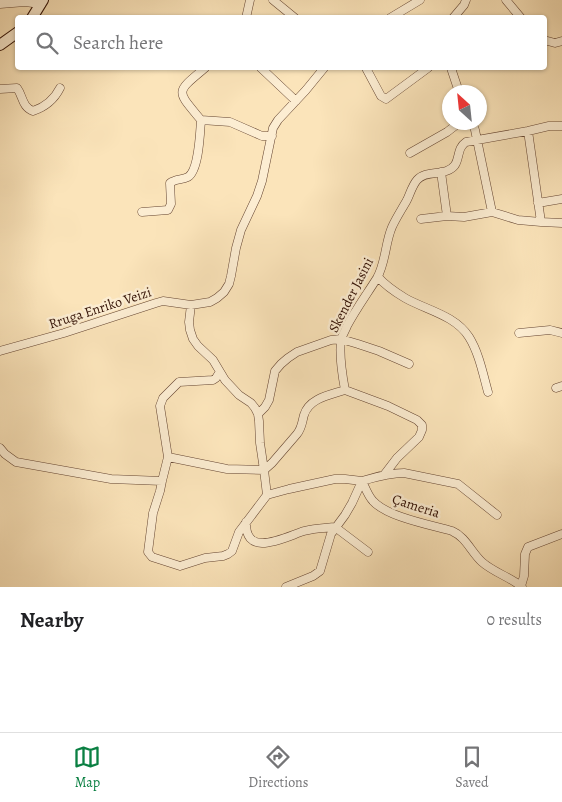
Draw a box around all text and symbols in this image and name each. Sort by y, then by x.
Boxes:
search box [15,15,547,70]
icon: search [33,29,61,57]
text: Search here [73,30,163,56]
north arrow [442,85,487,130]
street label: Skender Jasini [324,254,378,336]
street label: Rruga Enriko Veizi [46,282,154,334]
street label: Çameria [390,489,443,523]
text: Nearby [20,606,83,634]
text: 0 results [486,609,542,631]
tab: Map [73,743,101,792]
tab: Directions [248,743,308,792]
tab: Saved [455,743,489,792]

